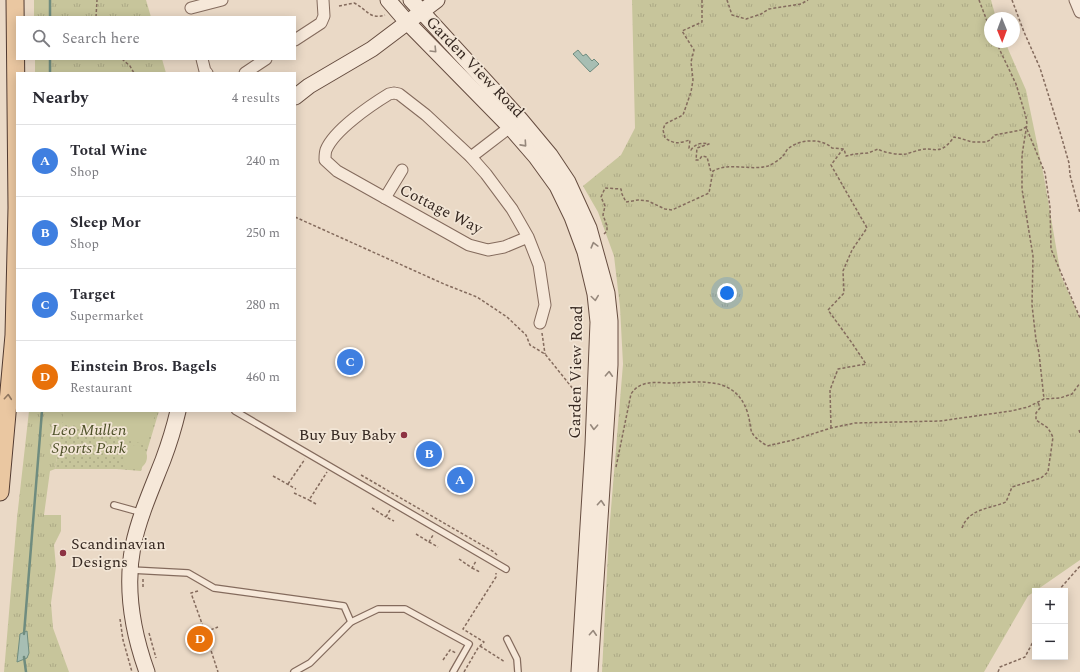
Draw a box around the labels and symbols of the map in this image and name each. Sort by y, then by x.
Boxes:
street label: Garden View Road [420,11,530,123]
north arrow [984,12,1020,48]
one-way arrow [429,45,437,53]
one-way arrow [520,139,527,146]
street label: Cottage Way [395,178,488,241]
one-way arrow [590,242,599,249]
your location [717,283,737,303]
one-way arrow [590,294,599,301]
street label: Garden View Road [563,305,589,439]
pin: C [337,347,363,377]
one-way arrow [605,371,614,377]
one-way arrow [3,394,12,400]
park label: Leo Mullen Sports Park [52,418,127,460]
place label: Buy Buy Baby [299,423,397,447]
one-way arrow [589,424,598,430]
marker: Buy Buy Baby [399,430,409,440]
pin: B [416,439,442,469]
pin: A [447,465,473,495]
one-way arrow [597,500,605,506]
place label: Scandinavian Designs [71,532,165,574]
marker: Scandinavian Designs [58,548,68,558]
pin: D [187,624,213,654]
one-way arrow [588,630,597,636]

